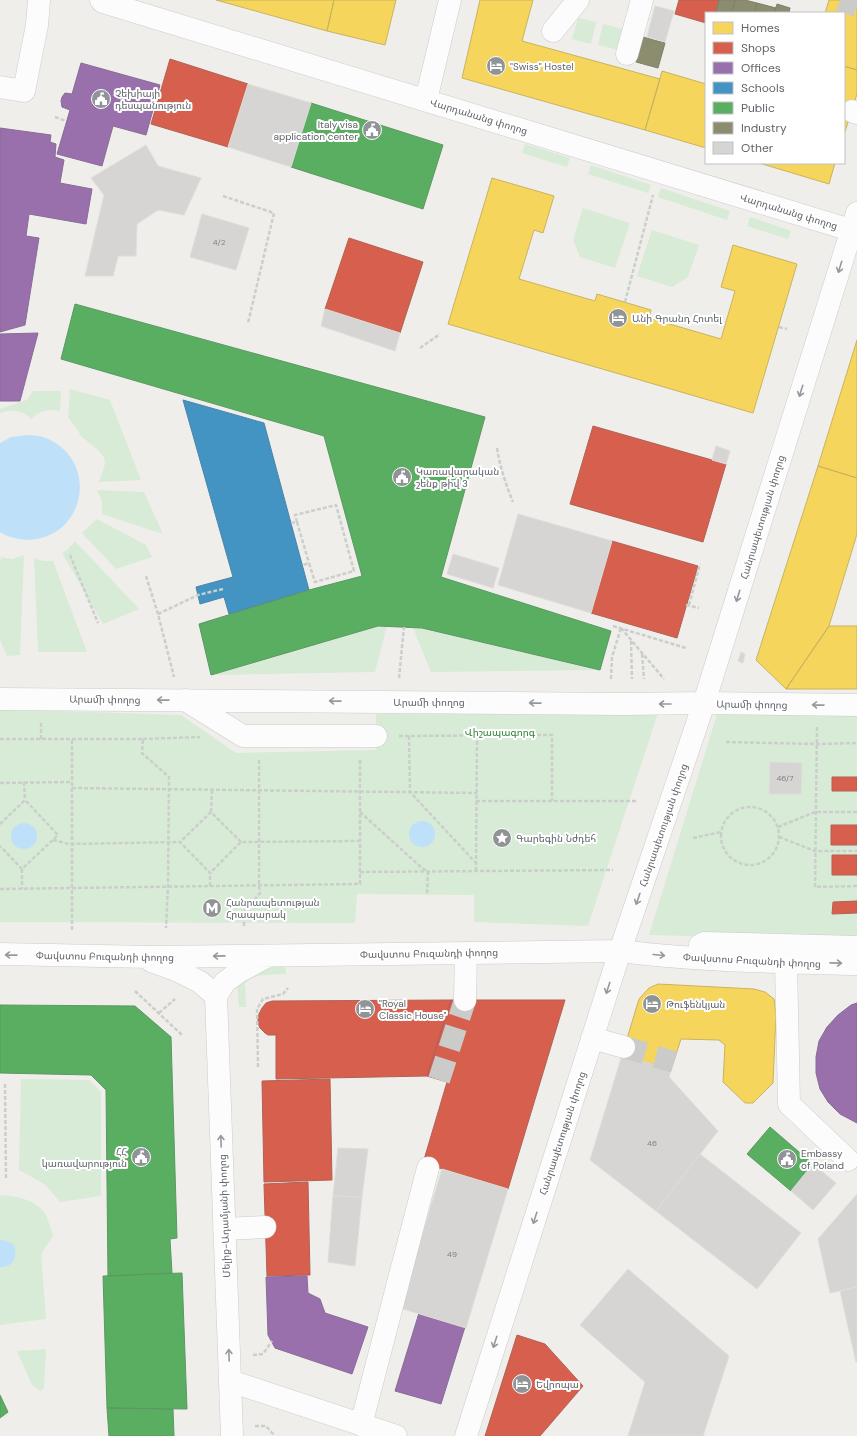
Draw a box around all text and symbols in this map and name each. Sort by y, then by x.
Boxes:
legend [705,12,845,164]
text: Homes [741,20,780,36]
text: Shops [741,40,776,56]
hotel icon: "Swiss" Hostel [485,55,507,77]
place label: "Swiss" Hostel [510,60,574,73]
text: Offices [741,60,781,76]
text: Schools [741,80,785,96]
place label: Չեխիայի դեսպանություն [115,87,191,112]
public building icon: Չեխիայի դեսպանություն [90,88,112,110]
street label: Վարդանանց փողոց [428,95,529,138]
text: Public [741,100,775,116]
place label: Italy visa application center [273,118,358,143]
public building icon: Italy visa application center [361,119,383,141]
text: Industry [741,120,787,136]
text: Other [741,140,774,156]
street label: Վարդանանց փողոց [738,190,839,233]
house number: 4/2 [213,237,226,247]
one-way arrow [836,261,843,274]
hotel icon: Անի Գրանդ Հոտել [607,307,629,329]
place label: Անի Գրանդ Հոտել [632,312,722,325]
one-way arrow [797,385,804,398]
street label: Հանրապետության փողոց [737,453,788,581]
place label: Կառավարական շենք թիվ 3 [416,465,499,490]
public building icon: Կառավարական շենք թիվ 3 [391,466,413,488]
one-way arrow [734,589,741,602]
street label: Արամի փողոց [69,692,141,707]
one-way arrow [157,696,170,704]
street label: Արամի փողոց [393,696,465,709]
one-way arrow [329,697,342,705]
street label: Արամի փողոց [716,697,788,712]
one-way arrow [529,699,542,707]
one-way arrow [659,700,672,708]
one-way arrow [812,701,825,709]
park label: Վիշապագորգ [465,726,536,739]
street label: Հանրապետության փողոց [636,762,691,888]
house number: 46/7 [777,773,793,783]
place icon: Գարեգին Նժդեհ [491,827,513,849]
place label: Գարեգին Նժդեհ [516,832,596,845]
one-way arrow [633,893,641,905]
place label: Հանրապետության Հրապարակ [226,896,320,921]
metro station icon: Հանրապետության Հրապարակ [201,897,223,919]
street label: Փավստոս Բուզանդի փողոց [360,946,498,961]
street label: Փավստոս Բուզանդի փողոց [36,949,174,964]
street label: Փավստոս Բուզանդի փողոց [683,950,821,971]
one-way arrow [5,951,18,959]
one-way arrow [213,952,226,959]
one-way arrow [652,952,665,959]
one-way arrow [829,959,842,967]
one-way arrow [604,981,612,993]
hotel icon: Թուֆենկյան [641,993,663,1015]
place label: "Royal Classic House" [379,997,446,1022]
hotel icon: "Royal Classic House" [354,998,376,1020]
place label: Թուֆենկյան [666,998,725,1011]
street label: Հանրապետության փողոց [536,1070,589,1197]
one-way arrow [218,1135,225,1148]
house number: 46 [647,1138,657,1148]
place label: ՀՀ կառավարություն [42,1145,127,1170]
public building icon: ՀՀ կառավարություն [130,1146,152,1168]
place label: Embassy of Poland [801,1147,844,1172]
public building icon: Embassy of Poland [776,1148,798,1170]
street label: Մելիք-Ադամյանի փողոց [216,1154,233,1278]
one-way arrow [531,1212,538,1225]
house number: 49 [447,1249,457,1259]
one-way arrow [491,1336,499,1348]
one-way arrow [225,1349,233,1362]
hotel icon: Եվրոպա [511,1373,533,1395]
place label: Եվրոպա [536,1378,579,1391]

